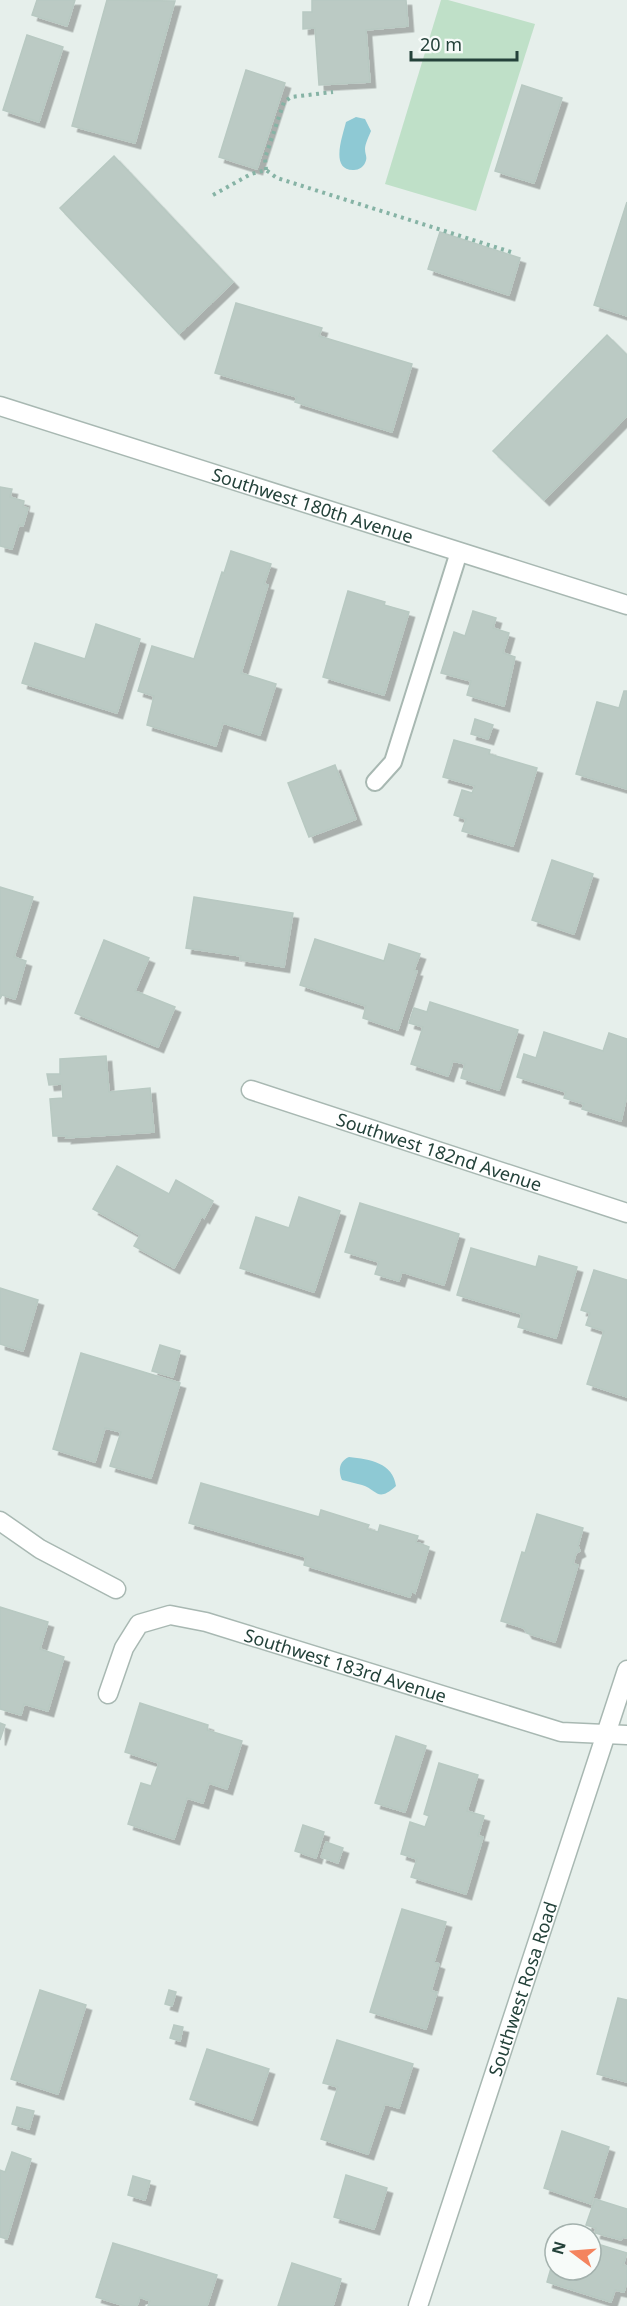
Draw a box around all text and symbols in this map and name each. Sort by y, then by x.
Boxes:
scale bar [411,24,518,62]
text: 20 m [420,32,462,56]
street label: Southwest 180th Avenue [209,462,416,548]
street label: Southwest 182nd Avenue [333,1107,545,1196]
street label: Southwest 183rd Avenue [241,1623,450,1708]
street label: Southwest Rosa Road [482,1898,562,2079]
north arrow [543,2222,603,2282]
text: N [546,2239,571,2257]

